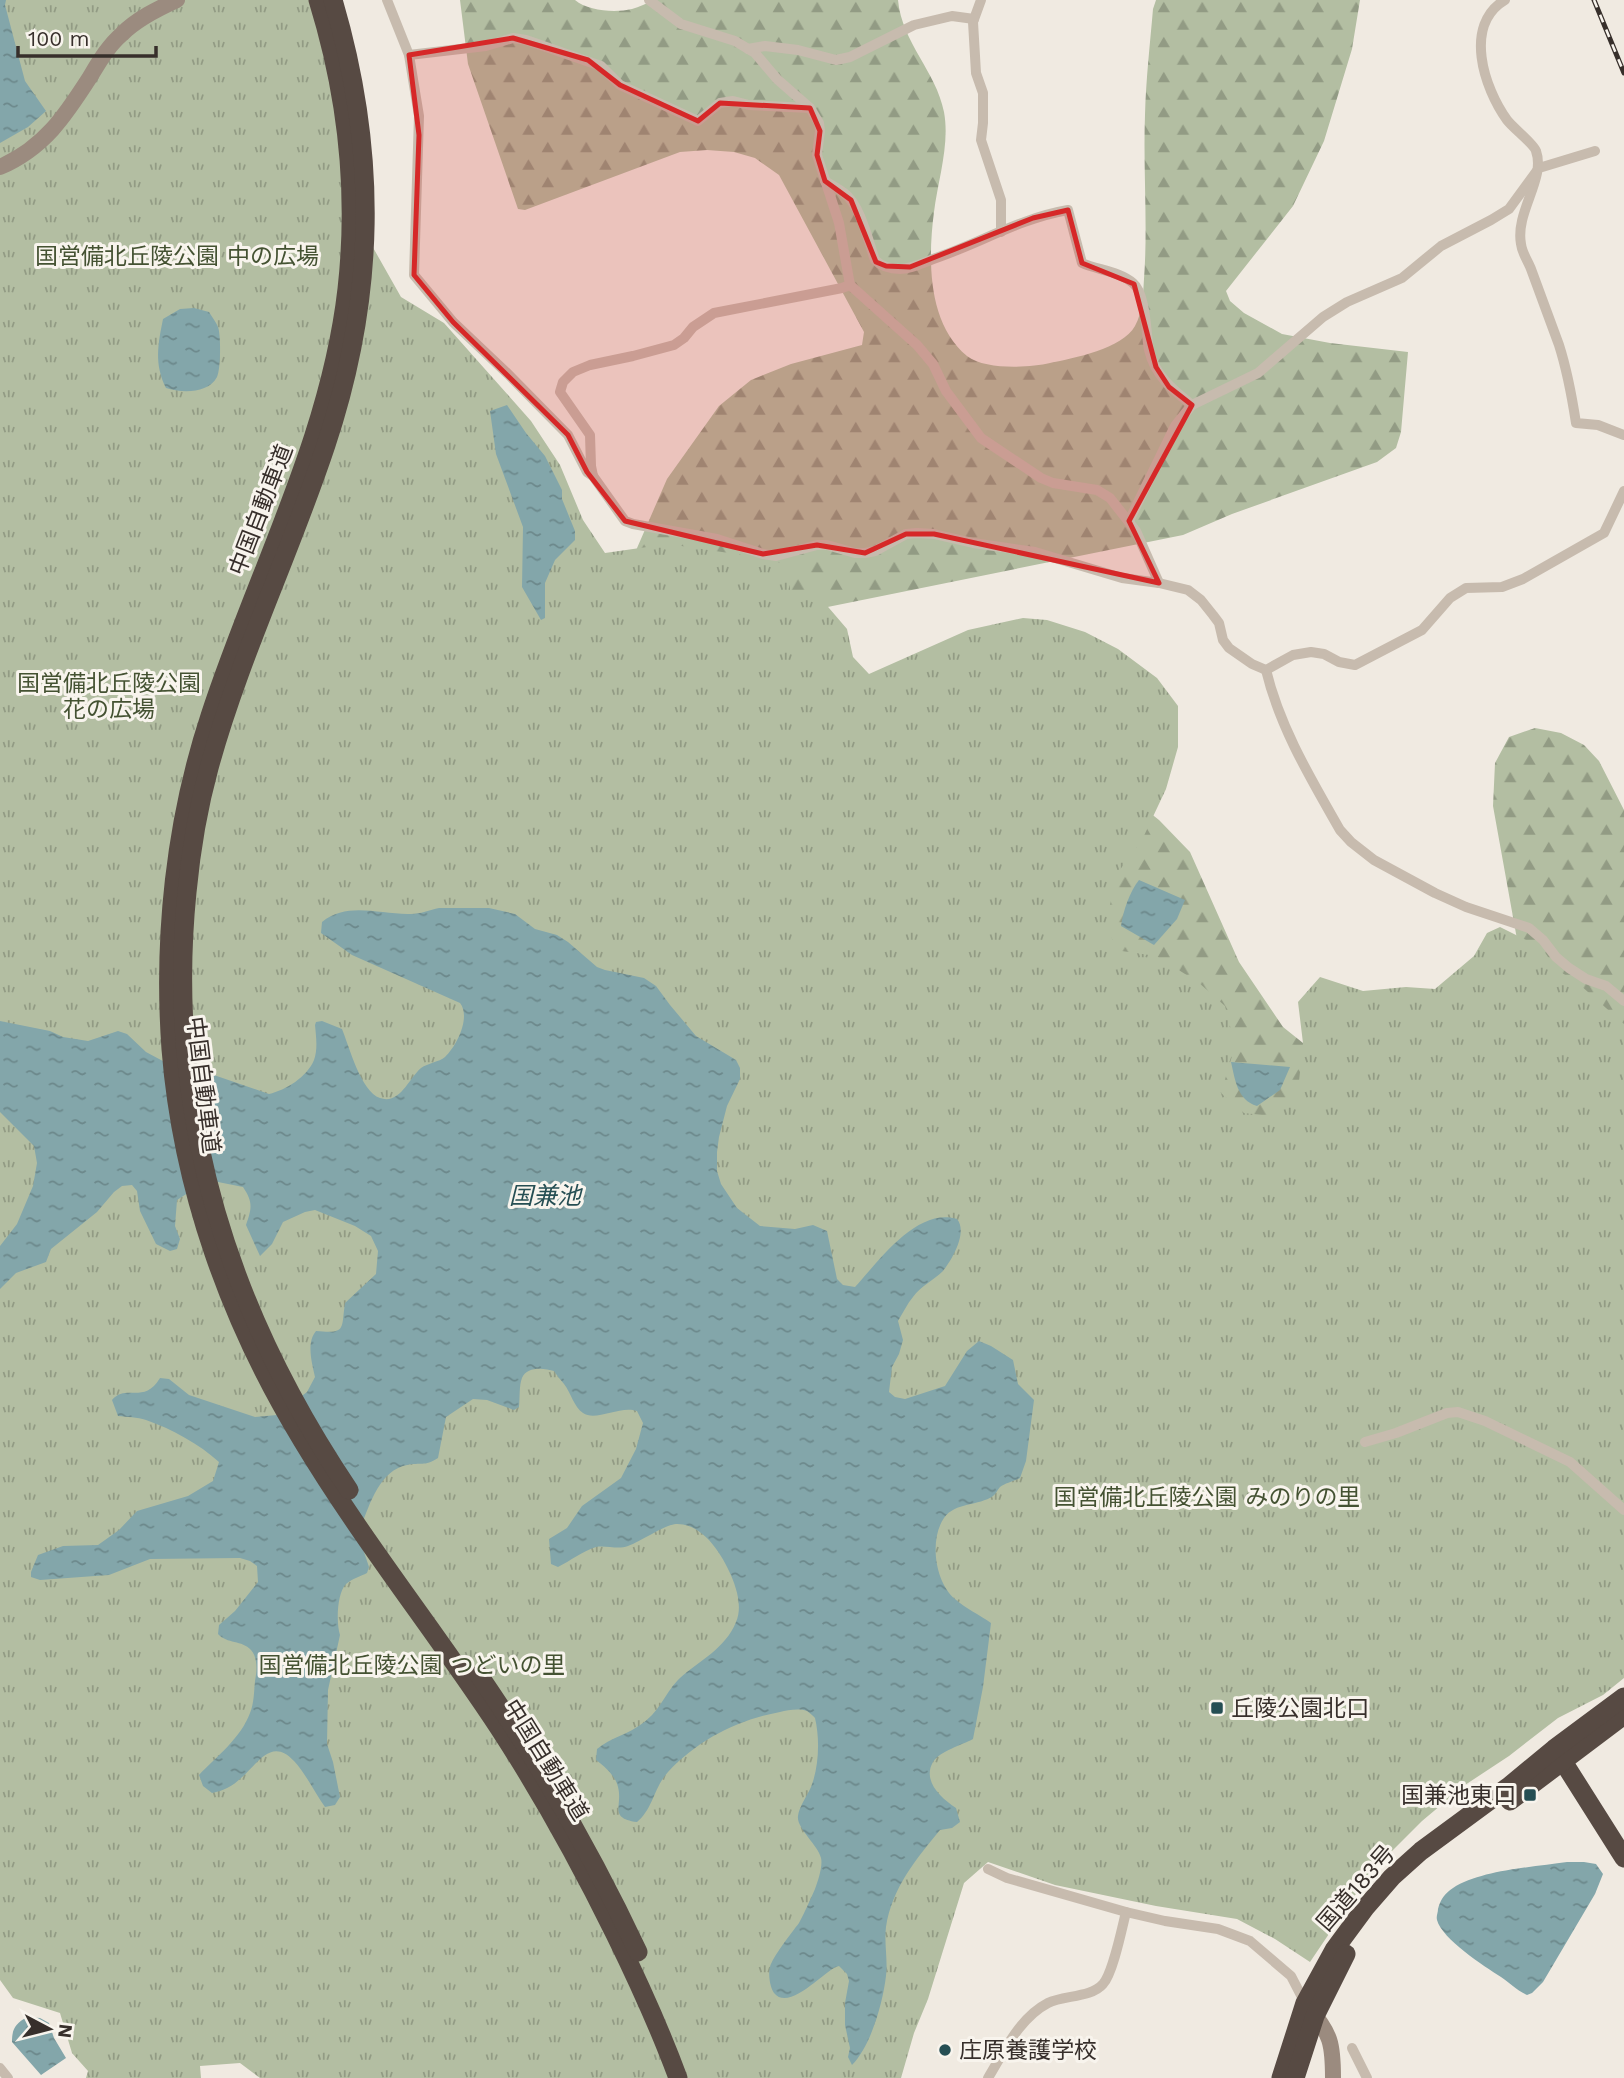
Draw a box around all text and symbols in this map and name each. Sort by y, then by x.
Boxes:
scale bar [18,14,156,58]
text: 100 m [28,26,90,51]
park label: 国営備北丘陵公園 中の広場 [35,243,319,270]
street label: 中国自動車道 [224,441,298,579]
park label: 国営備北丘陵公園 花の広場 [17,670,201,723]
street label: 中国自動車道 [181,1015,225,1155]
water label: 国兼池 [509,1182,583,1210]
park label: 国営備北丘陵公園 みのりの里 [1054,1484,1360,1511]
park label: 国営備北丘陵公園 つどいの里 [259,1652,565,1679]
street label: 中国自動車道 [498,1694,594,1826]
place label: 丘陵公園北口 [1231,1695,1369,1722]
marker: 丘陵公園北口 [1209,1700,1225,1716]
place label: 国兼池東口 [1401,1782,1516,1809]
marker: 国兼池東口 [1522,1787,1538,1803]
street label: 国道183号 [1311,1839,1401,1937]
north arrow [14,1994,84,2064]
text: N [53,2023,78,2039]
place label: 庄原養護学校 [959,2037,1097,2064]
marker: 庄原養護学校 [937,2042,953,2058]

